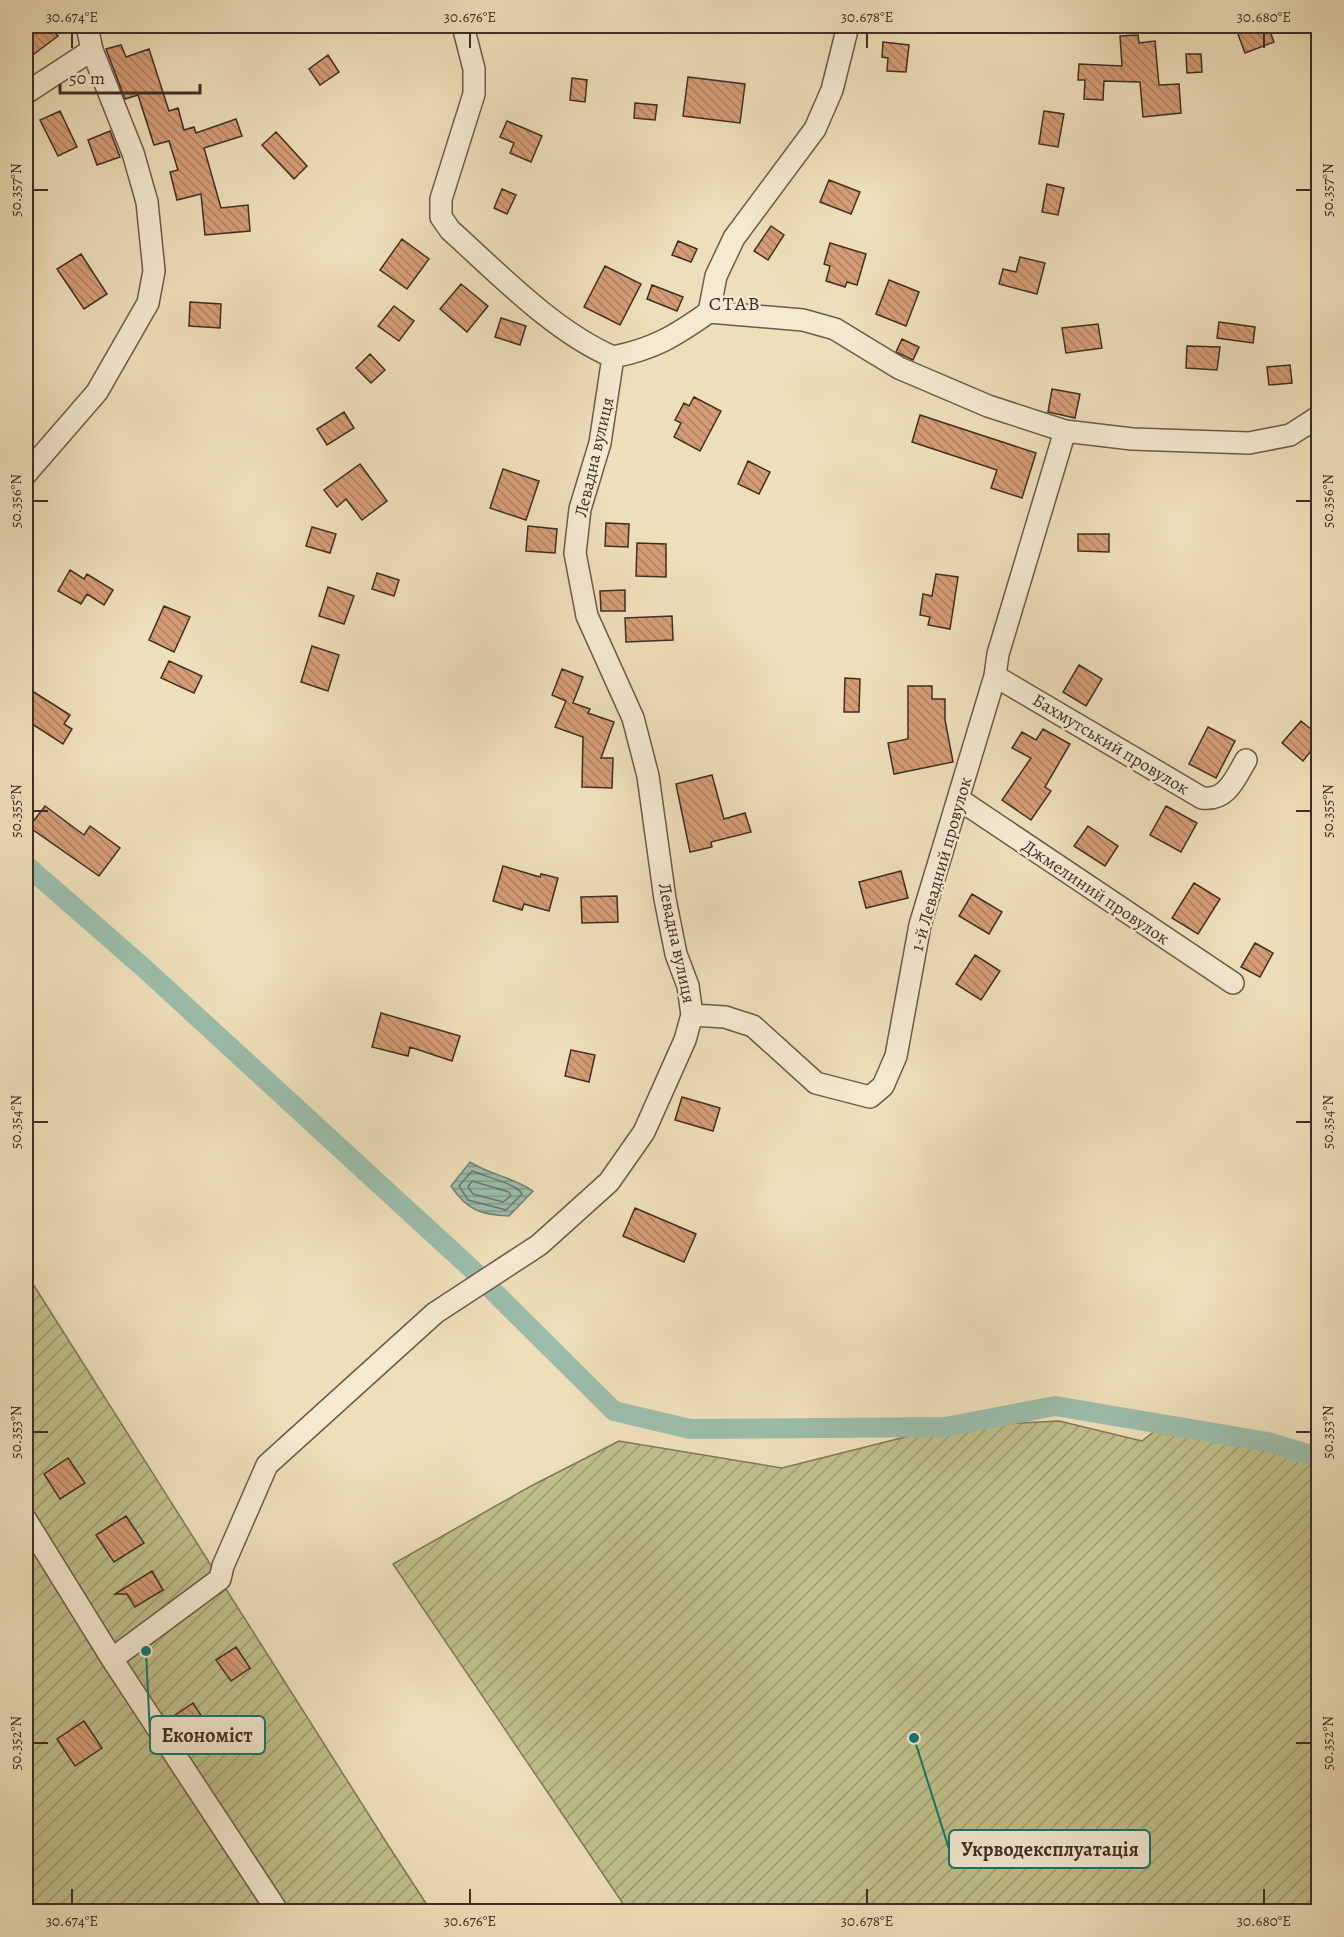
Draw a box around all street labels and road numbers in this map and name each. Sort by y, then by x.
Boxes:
street label: Левадна вулиця [569,395,619,519]
street label: Бахмутський провулок [1028,688,1194,800]
street label: 1-й Левадний провулок [905,774,977,954]
street label: Джмелиний провулок [1018,834,1174,950]
street label: Левадна вулиця [653,881,701,1005]

